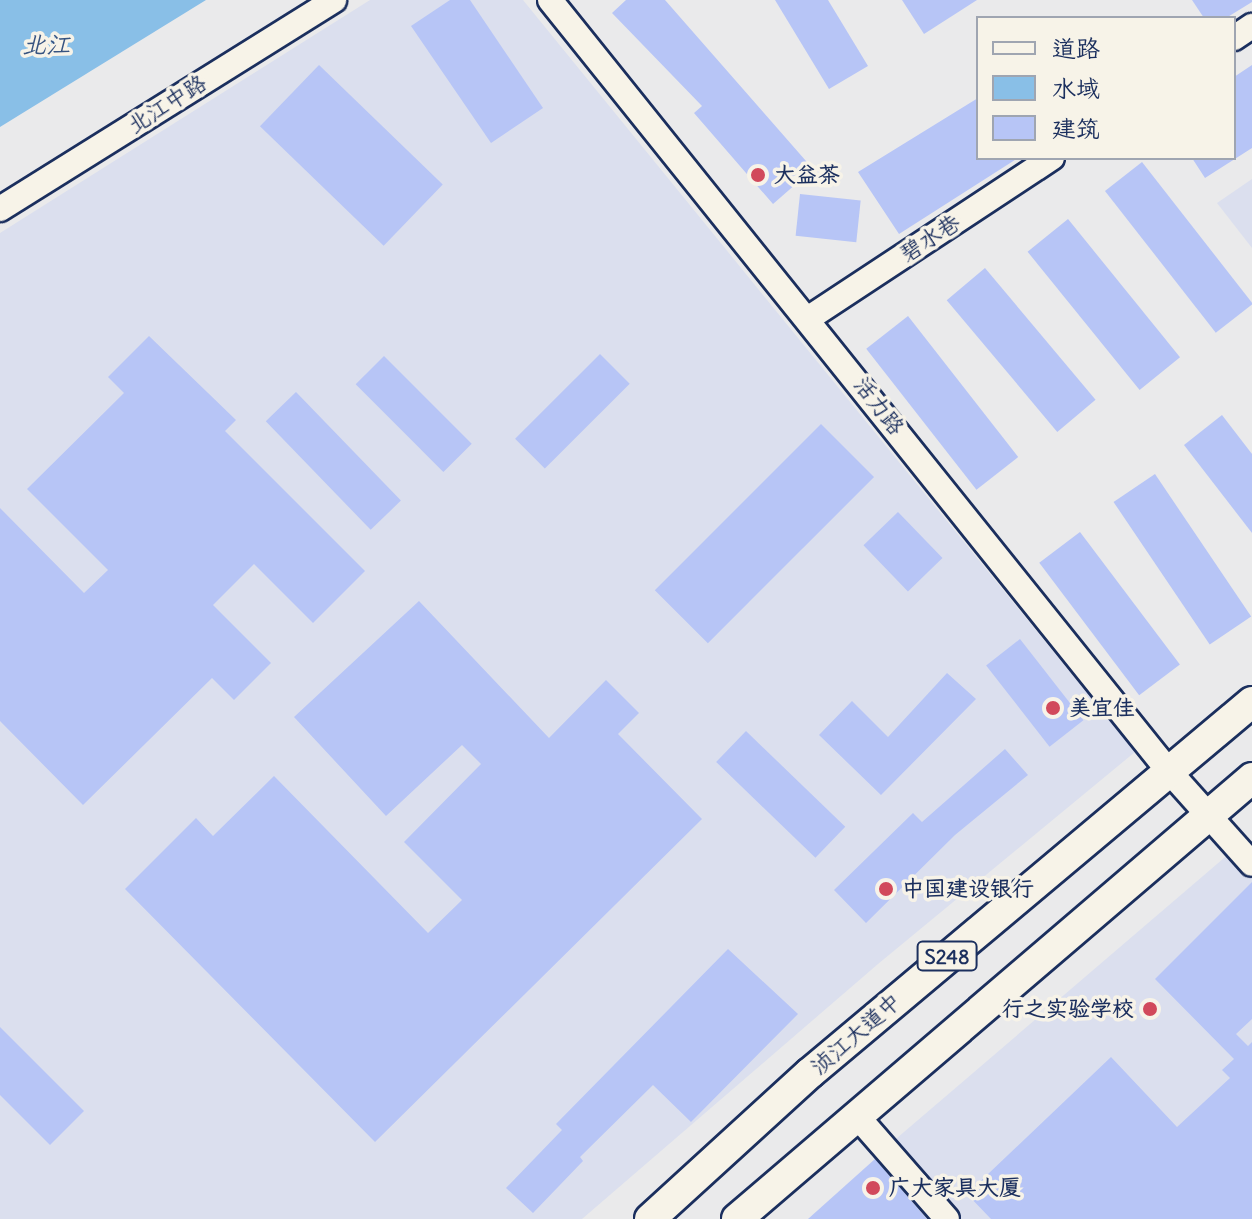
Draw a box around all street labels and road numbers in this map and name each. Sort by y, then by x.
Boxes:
street label: 北江中路 [123,69,211,139]
street label: 碧水巷 [895,209,965,267]
street label: 活力路 [848,372,910,440]
road number: S248 [915,940,979,972]
street label: 浈江大道中 [806,988,906,1080]

